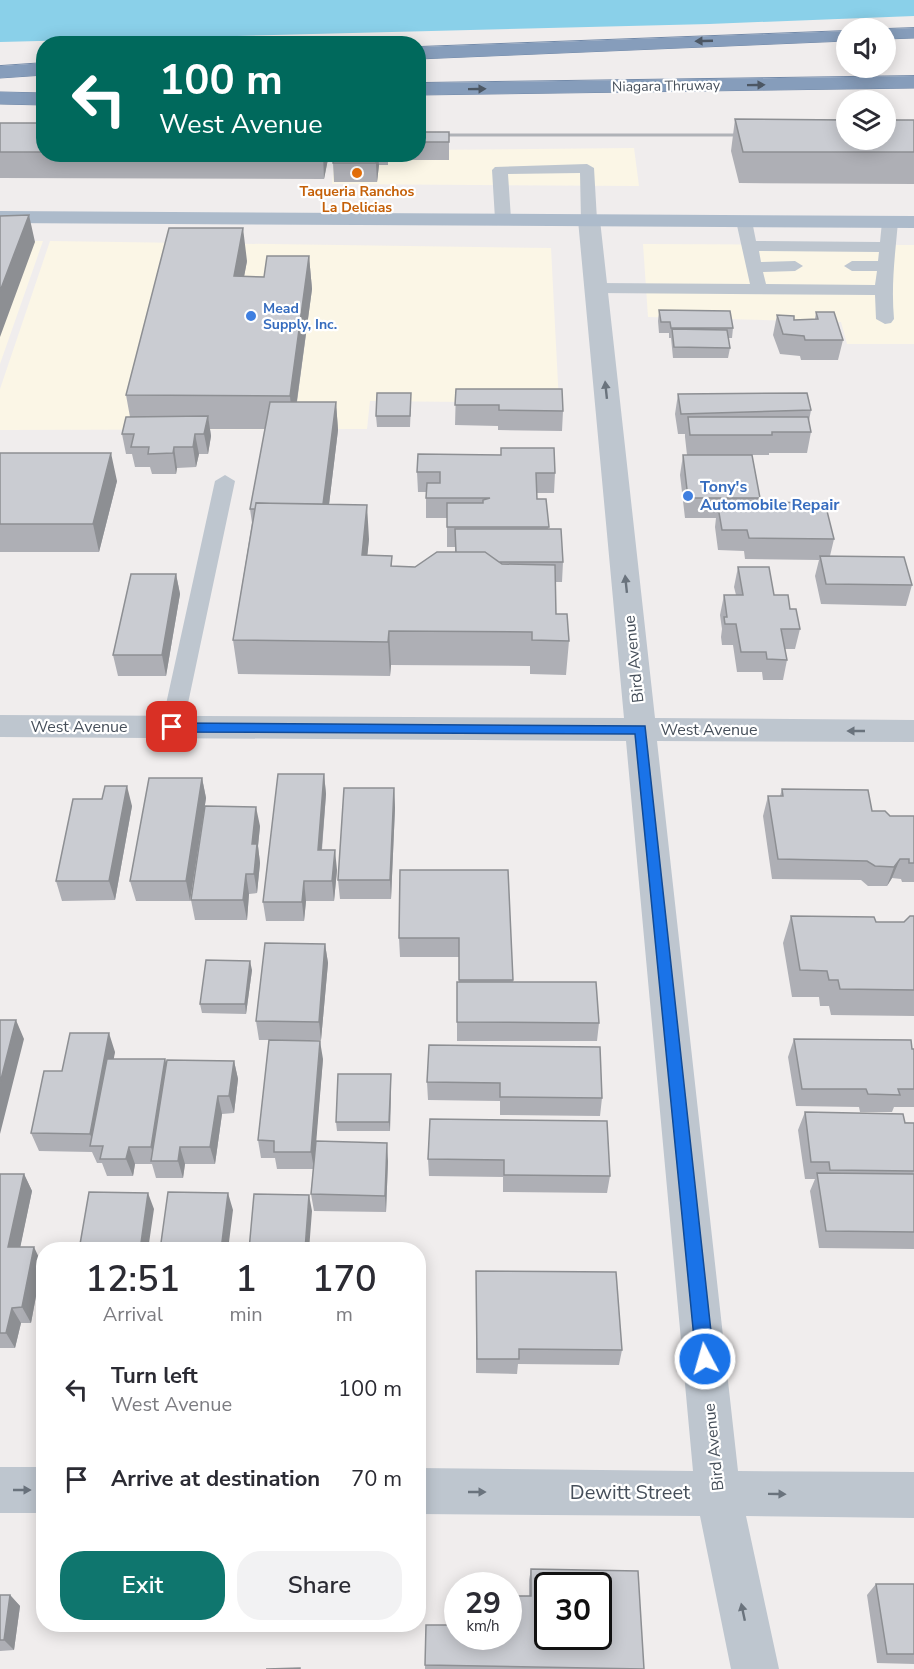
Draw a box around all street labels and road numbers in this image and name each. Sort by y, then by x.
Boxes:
street label: Niagara Thruway [612,76,721,96]
street label: Bird Avenue [618,614,650,704]
street label: West Avenue [31,716,127,738]
street label: West Avenue [661,719,757,741]
street label: Bird Avenue [698,1402,730,1492]
street label: Dewitt Street [570,1479,691,1506]

